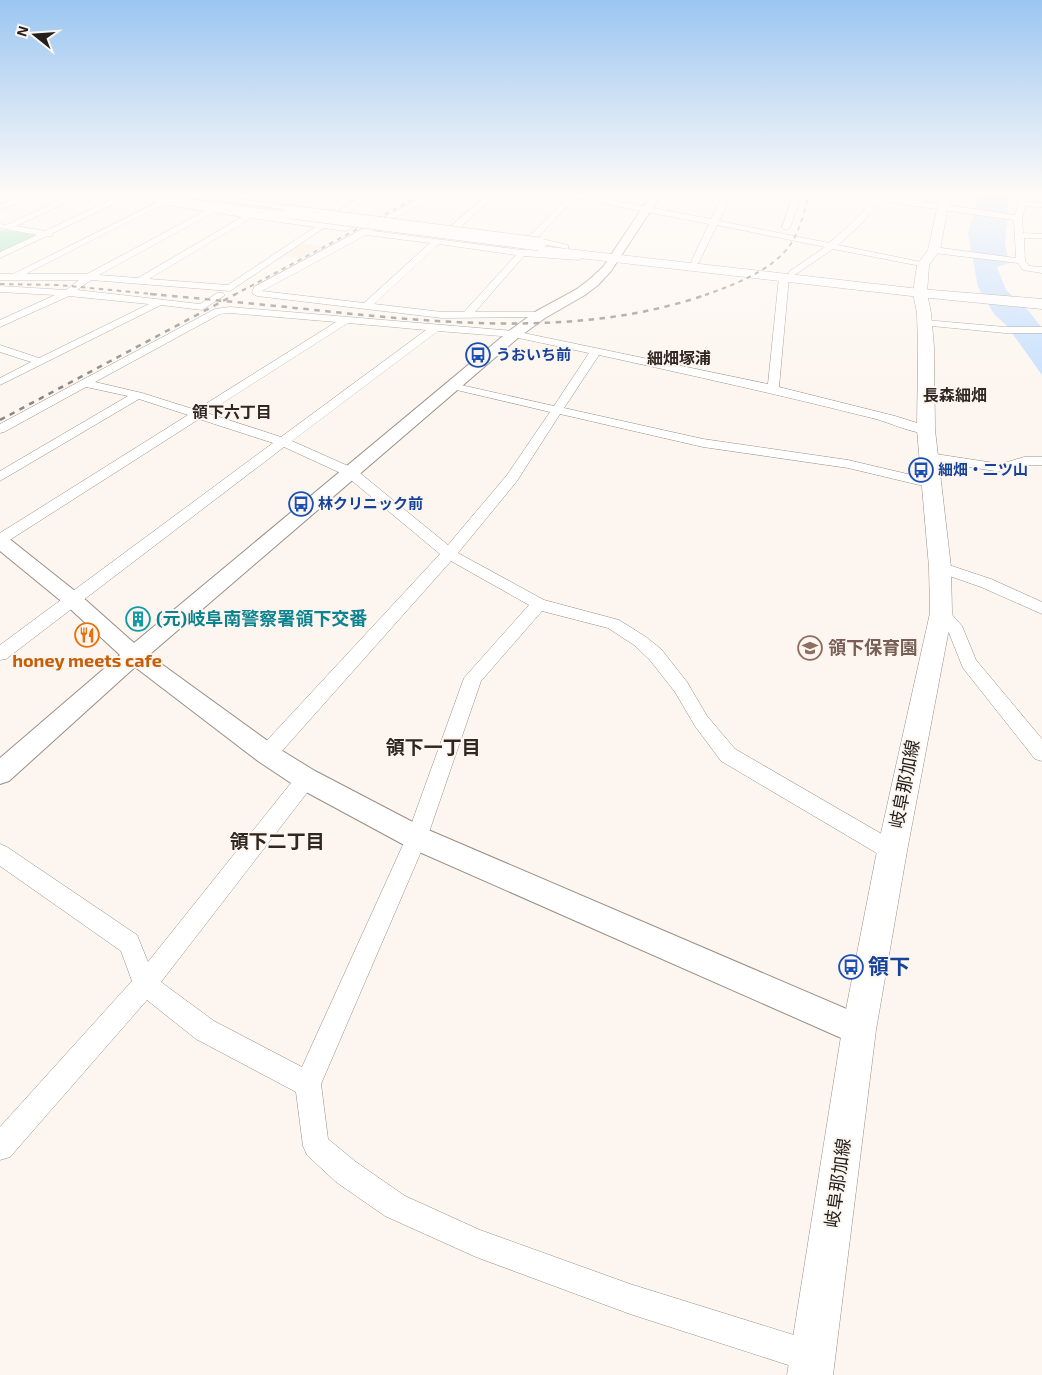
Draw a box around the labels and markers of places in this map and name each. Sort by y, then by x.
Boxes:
bus stop icon: うおいち前 [465,342,491,368]
place label: うおいち前 [496,345,571,363]
bus stop icon: 細畑・二ツ山 [908,457,934,483]
place label: 細畑・二ツ山 [938,460,1028,478]
bus stop icon: 林クリニック前 [288,491,314,517]
place label: 林クリニック前 [318,494,423,512]
building icon: (元)岐阜南警察署領下交番 [125,606,151,632]
place label: (元)岐阜南警察署領下交番 [156,607,367,629]
restaurant icon: honey meets cafe [74,622,100,648]
school or university icon: 領下保育園 [797,635,823,661]
place label: 領下保育園 [828,636,918,658]
place label: honey meets cafe [12,649,162,671]
place label: 領下 [868,953,910,978]
bus stop icon: 領下 [838,954,864,980]

